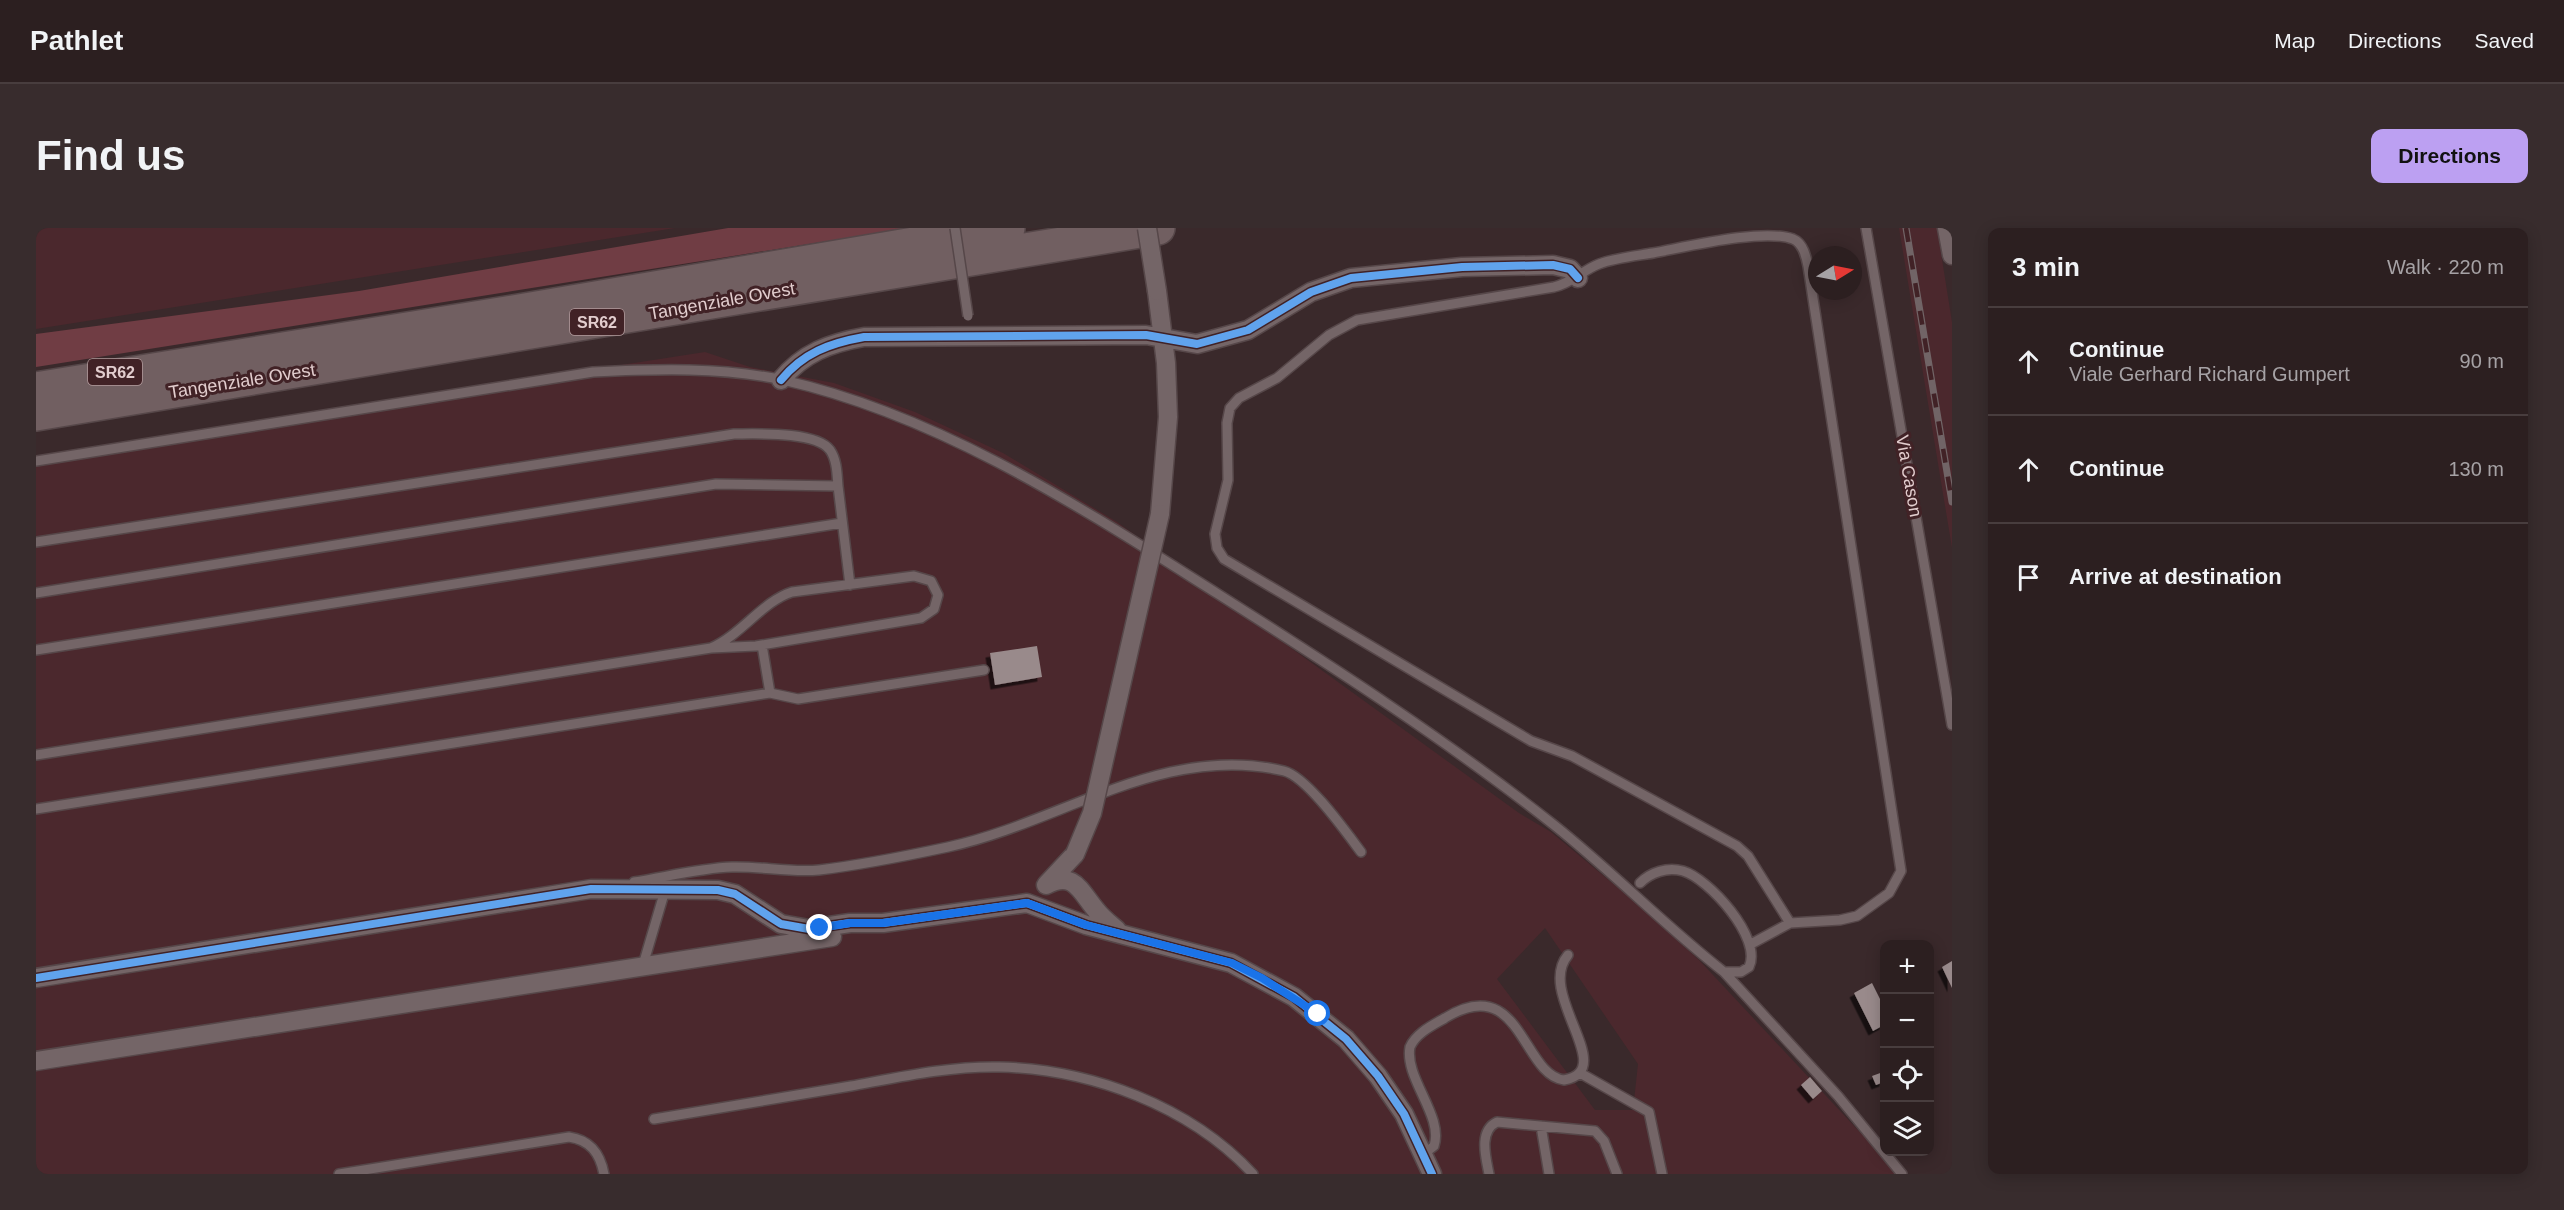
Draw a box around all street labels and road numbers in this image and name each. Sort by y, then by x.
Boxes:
street label: Tangenziale Ovest [647,278,797,324]
road number: SR62 [570,309,624,335]
road number: SR62 [88,359,142,385]
street label: Tangenziale Ovest [167,360,317,402]
street label: Via Cason [1892,434,1926,518]

